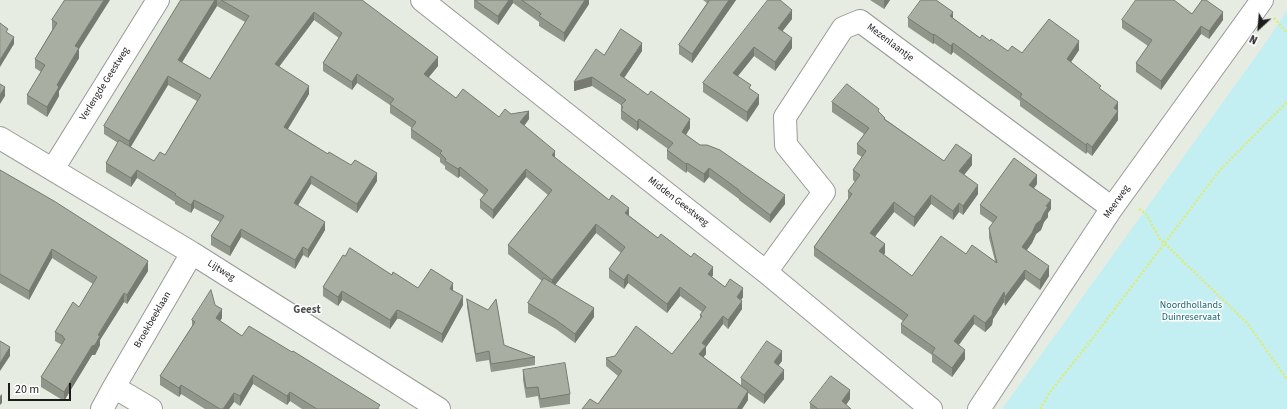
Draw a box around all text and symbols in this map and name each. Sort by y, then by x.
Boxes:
north arrow [1239,8,1279,48]
street label: Mezenlaantje [864,21,916,65]
text: N [1247,31,1260,48]
street label: Verlengde Geestweg [78,45,132,123]
street label: Midden Geestweg [645,175,711,229]
street label: Meerweg [1101,183,1133,221]
street label: Lijtweg [205,258,237,284]
street label: Broekbeeklaan [132,290,174,350]
park label: Noordhollands Duinreservaat [1160,300,1222,324]
district label: Geest [293,304,321,318]
scale bar [10,375,73,401]
text: 20 m [15,381,39,398]

